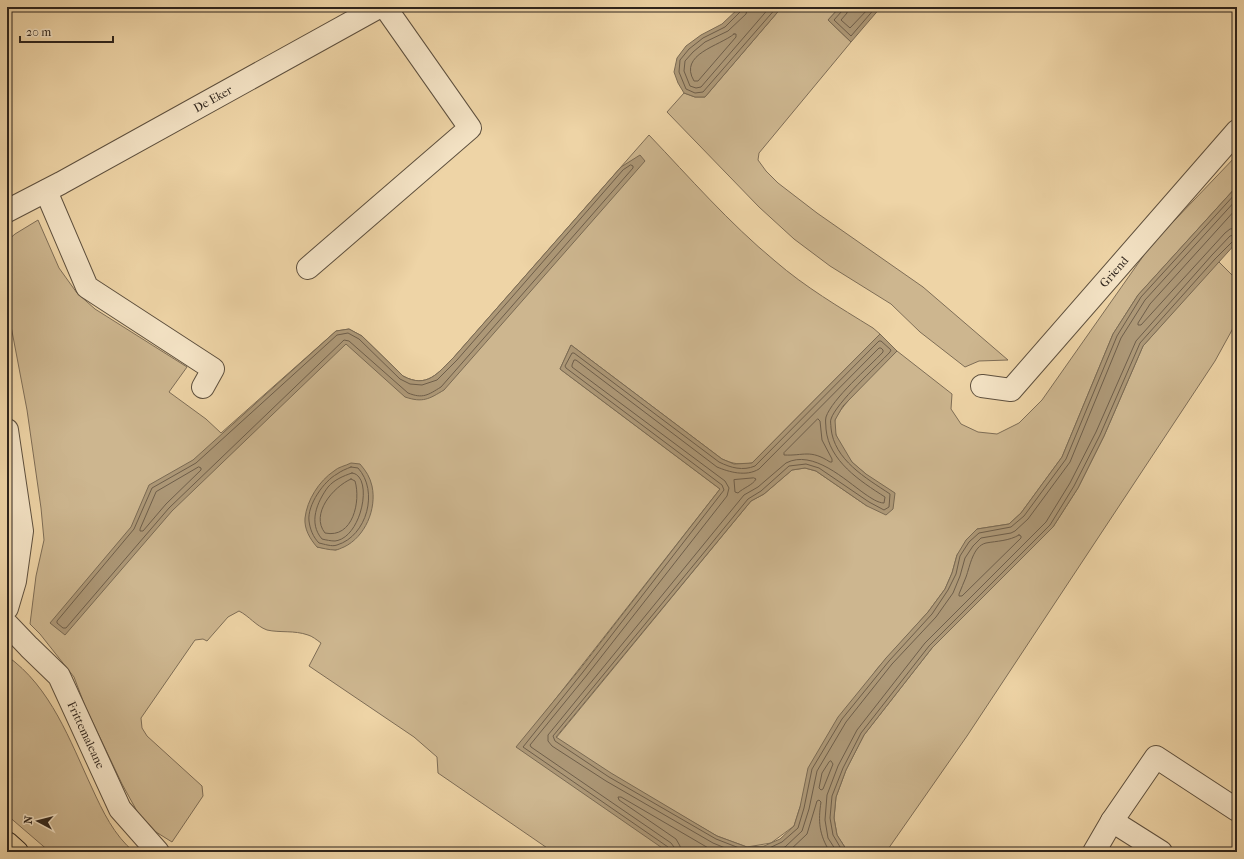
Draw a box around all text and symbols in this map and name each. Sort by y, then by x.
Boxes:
scale bar [20,18,113,44]
text: 20 m [26,25,51,39]
street label: De Eker [191,82,236,115]
street label: Griend [1097,253,1132,290]
street label: Frittemaleane [64,699,108,771]
north arrow [18,801,58,841]
text: N [22,814,36,825]

